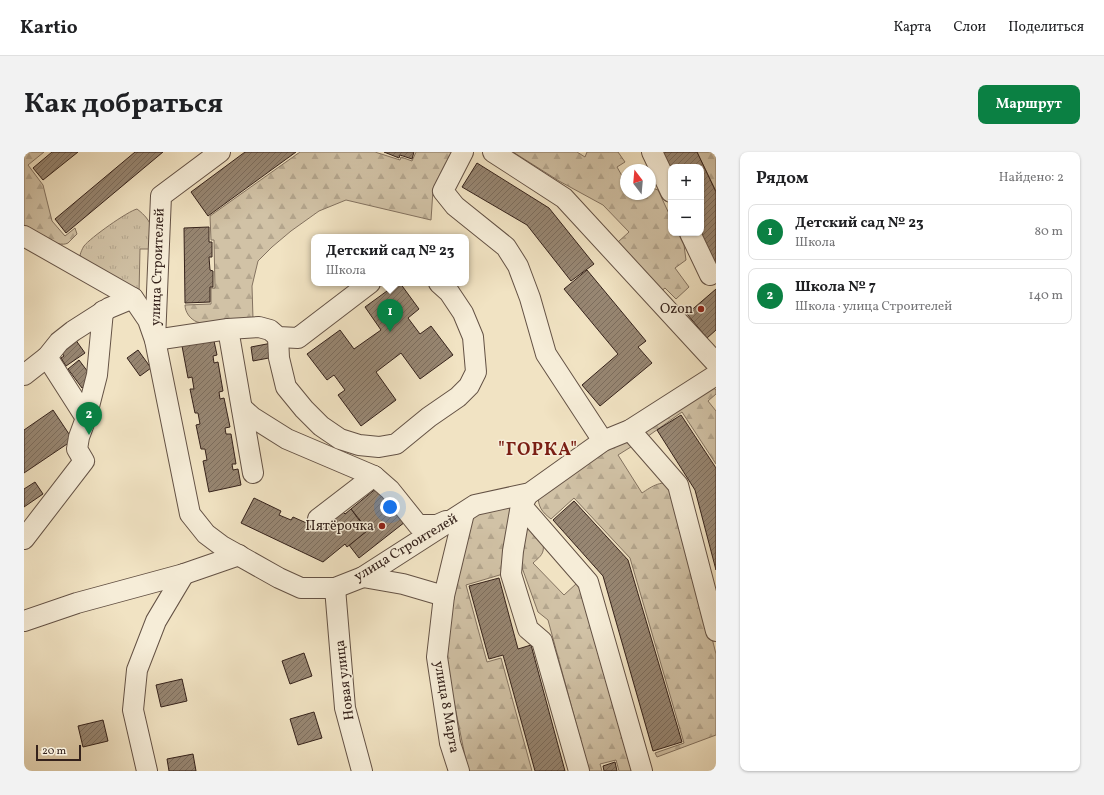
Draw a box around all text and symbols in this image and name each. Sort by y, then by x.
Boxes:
text: Kartio [20,15,78,41]
text: Карта [893,18,931,37]
text: Слои [953,18,986,37]
text: Поделиться [1008,18,1084,37]
text: Как добраться [24,85,223,124]
button: Маршрут [978,85,1080,124]
north arrow [620,164,656,200]
map controls [668,164,704,236]
button: + [668,164,704,200]
text: Рядом [756,167,809,190]
text: Найдено: 2 [999,169,1064,187]
button: − [668,200,704,236]
street label: улица Строителей [146,207,170,326]
text: Детский сад № 23 [795,213,924,234]
text: 1 [767,223,773,241]
text: 80 m [1034,223,1063,241]
popup [311,234,469,286]
text: Школа [795,234,835,252]
text: Детский сад № 23 [326,241,454,262]
text: Школа [326,262,366,280]
text: Школа № 7 [795,277,876,298]
text: 2 [767,287,773,305]
text: 140 m [1029,287,1063,305]
text: Школа · улица Строителей [795,298,952,316]
pin: 1 [377,299,403,332]
place label: Ozon [660,300,693,319]
marker: Ozon [696,304,706,314]
pin: 2 [76,402,102,435]
district label: "ГОРКА" [498,438,578,463]
your location [380,497,400,517]
street label: улица Строителей [351,509,462,586]
place label: Пятёрочка [305,517,374,536]
marker: Пятёрочка [377,521,387,531]
street label: Новая улица [331,639,359,721]
street label: улица 8 Марта [429,659,463,755]
scale bar [36,743,81,762]
text: 20 m [42,744,66,759]

